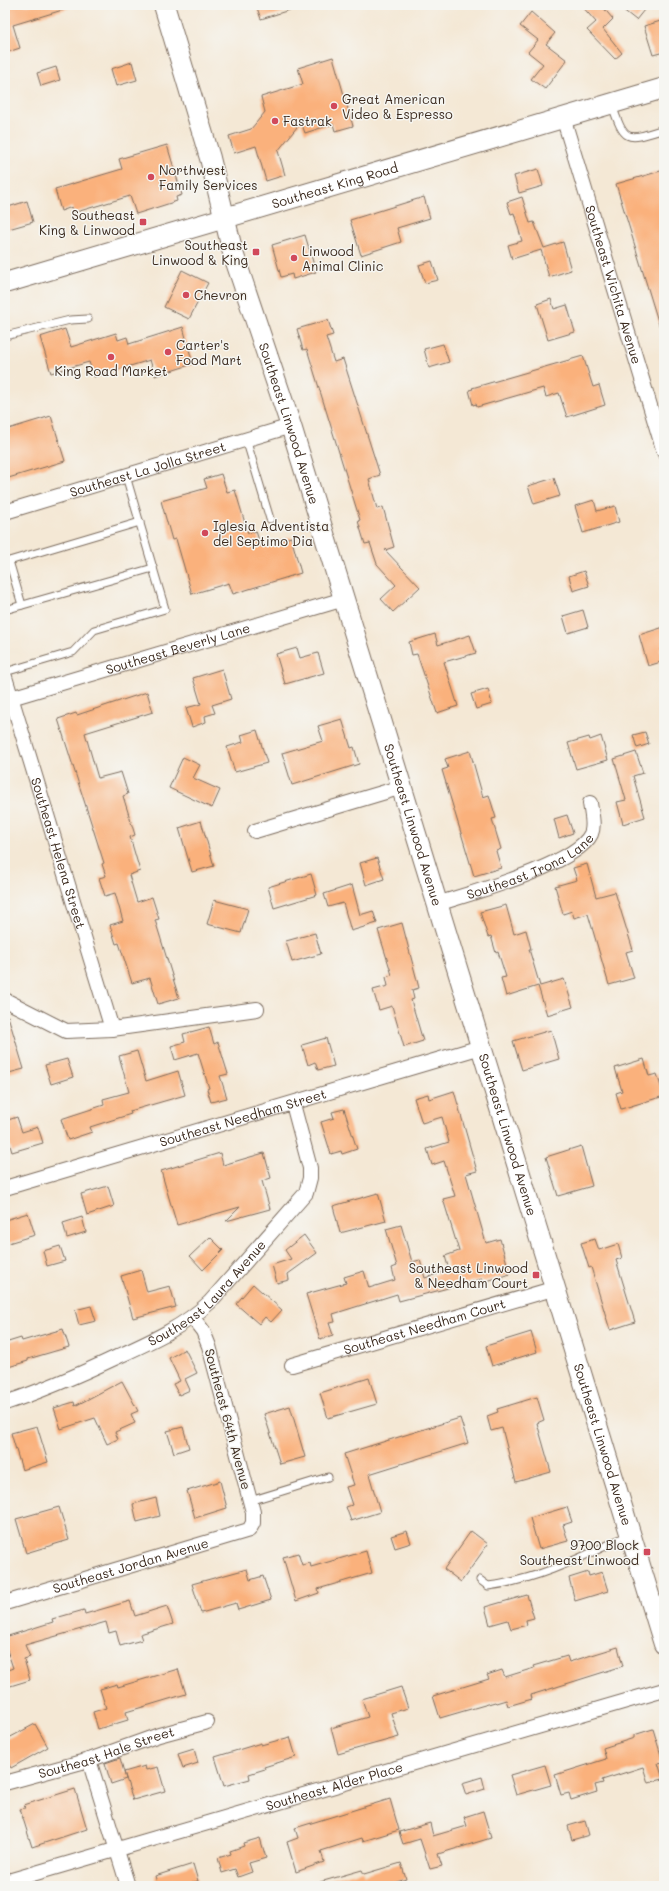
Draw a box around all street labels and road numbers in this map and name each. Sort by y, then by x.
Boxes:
street label: Southeast King Road [270,158,400,212]
street label: Southeast Wichita Avenue [582,203,646,366]
street label: Southeast Linwood Avenue [256,340,323,506]
street label: Southeast La Jolla Street [68,437,228,500]
street label: Southeast Beverly Lane [103,618,252,677]
street label: Southeast Linwood Avenue [381,741,446,908]
street label: Southeast Helena Street [28,775,90,931]
street label: Southeast Trona Lane [464,830,597,902]
street label: Southeast Linwood Avenue [476,1051,541,1218]
street label: Southeast Needham Street [157,1084,328,1150]
street label: Southeast Laura Avenue [145,1236,269,1349]
street label: Southeast Needham Court [341,1294,508,1358]
street label: Southeast 64th Avenue [201,1347,255,1491]
street label: Southeast Linwood Avenue [571,1361,636,1527]
street label: Southeast Jordan Avenue [50,1534,210,1596]
street label: Southeast Hale Street [36,1722,176,1781]
street label: Southeast Alder Place [264,1758,405,1814]

